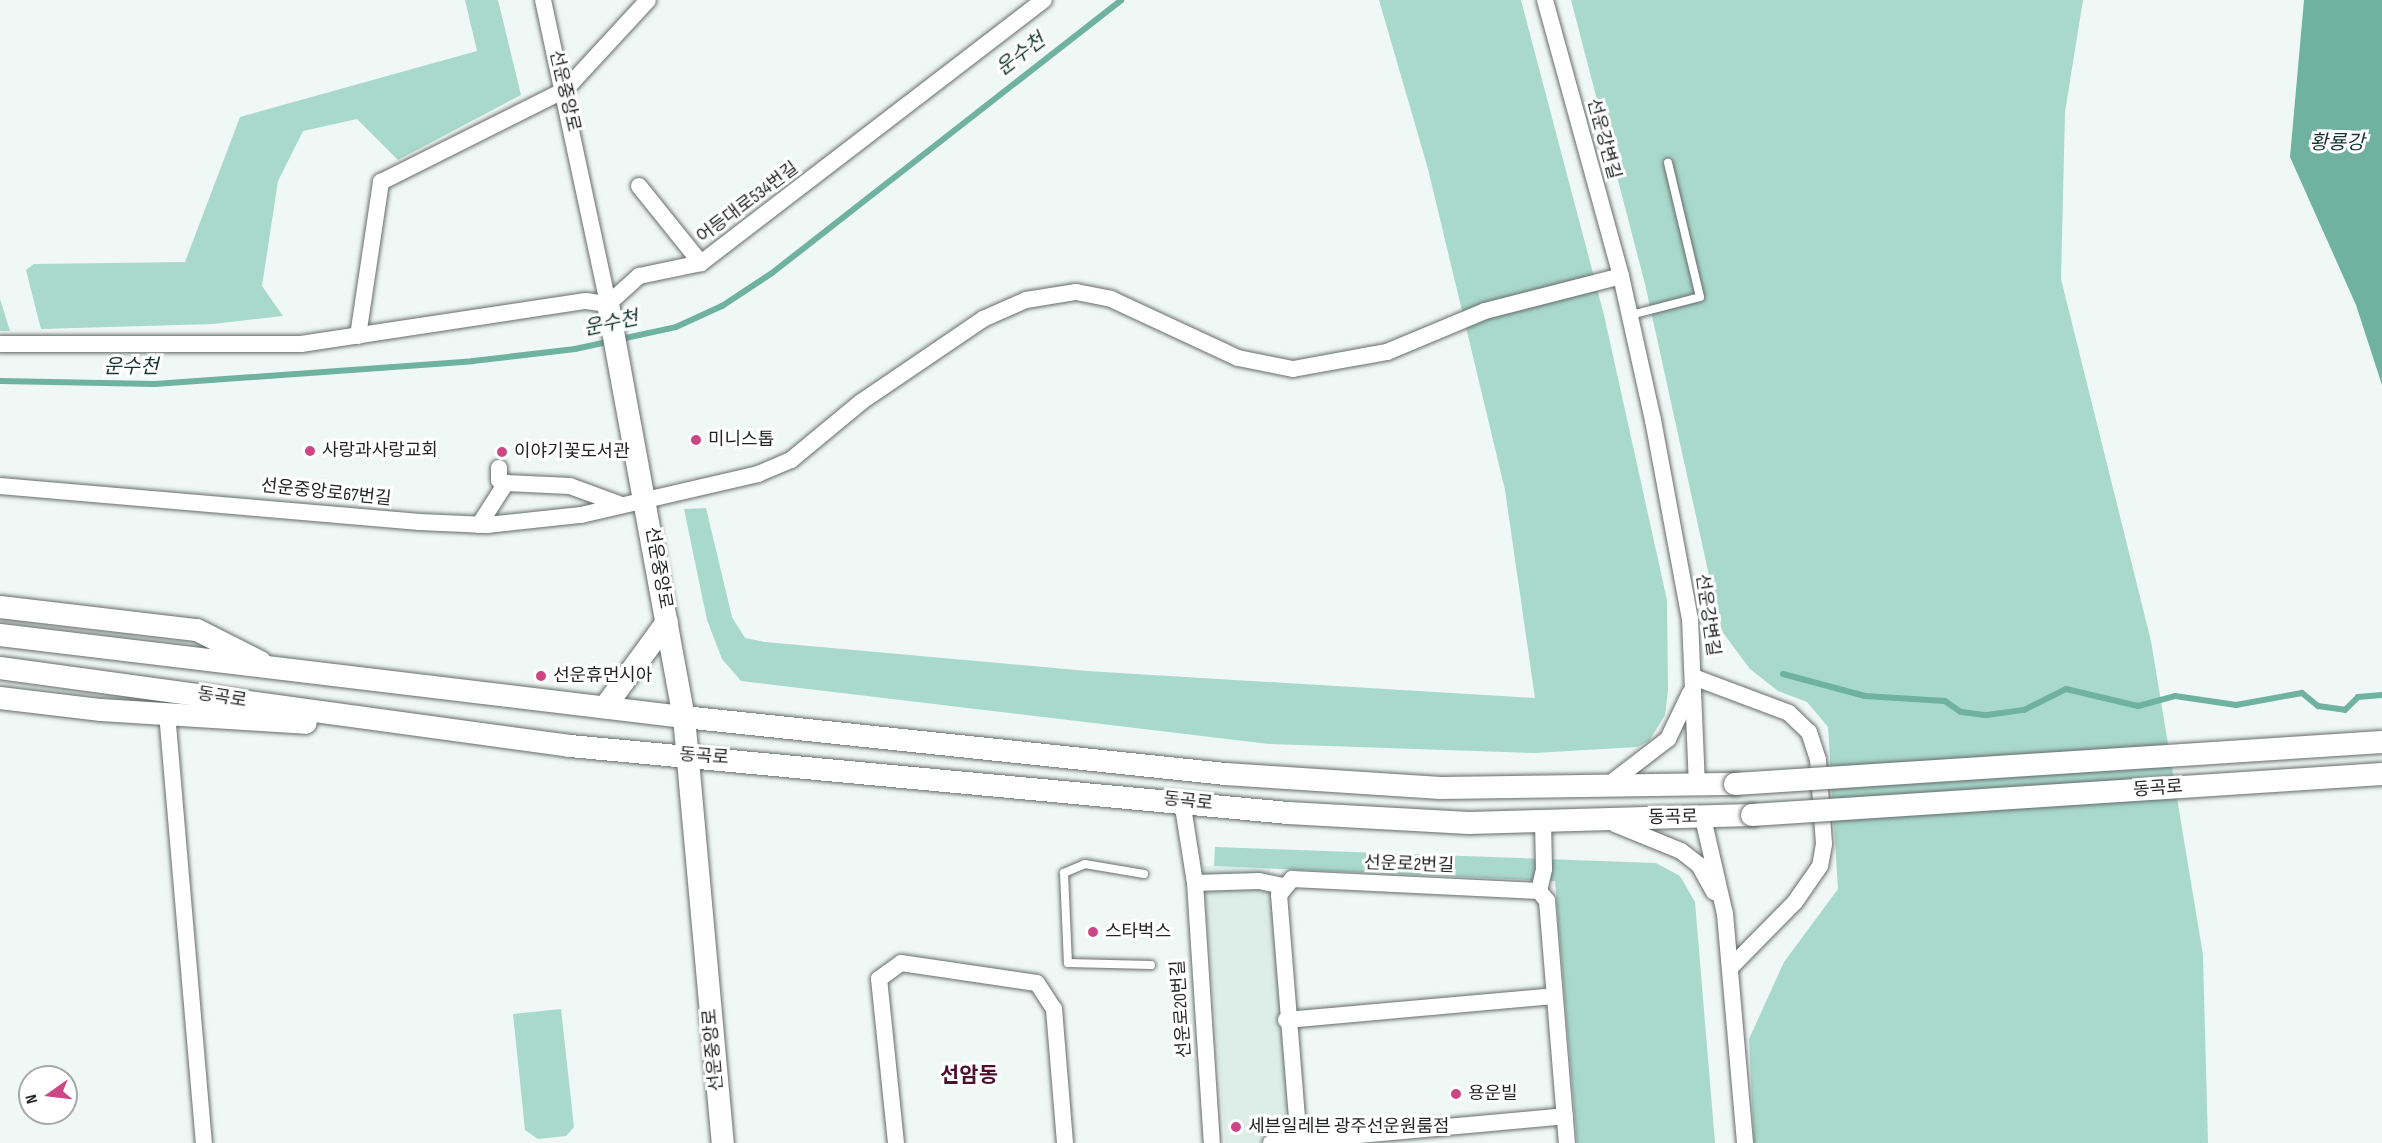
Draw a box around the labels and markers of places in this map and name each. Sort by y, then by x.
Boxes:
place label: 미니스톱 [708,429,774,451]
marker: 미니스톱 [689,433,703,447]
place label: 사랑과사랑교회 [322,440,438,462]
place label: 이야기꽃도서관 [514,441,630,463]
marker: 사랑과사랑교회 [303,444,317,458]
marker: 이야기꽃도서관 [495,445,509,459]
place label: 선운휴먼시아 [553,665,652,687]
marker: 선운휴먼시아 [534,669,548,683]
place label: 스타벅스 [1105,921,1171,943]
marker: 스타벅스 [1086,925,1100,939]
place label: 용운빌 [1468,1083,1518,1105]
marker: 용운빌 [1449,1087,1463,1101]
place label: 세븐일레븐 광주선운원룸점 [1248,1116,1450,1138]
marker: 세븐일레븐 광주선운원룸점 [1229,1120,1243,1134]

